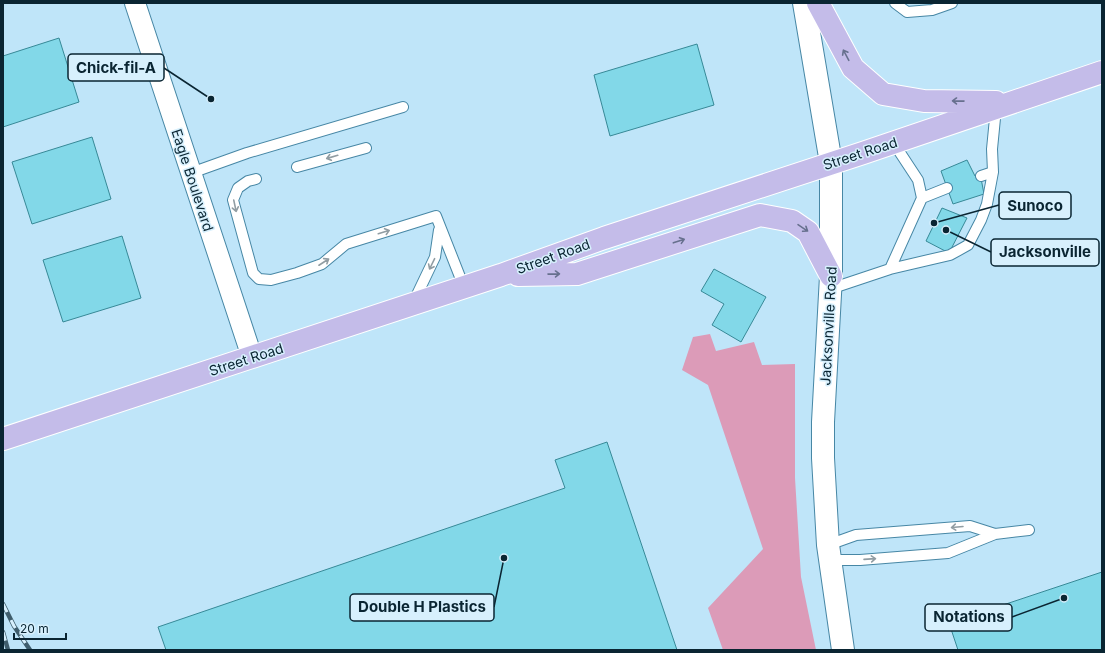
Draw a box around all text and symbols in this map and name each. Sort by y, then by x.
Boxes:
one-way arrow [842,49,849,61]
callout: Chick-fil-A [68,54,164,81]
text: Chick-fil-A [76,58,156,77]
one-way arrow [952,97,965,105]
street label: Eagle Boulevard [168,127,218,233]
street label: Street Road [821,133,899,173]
one-way arrow [325,154,338,162]
callout: Sunoco [999,192,1071,219]
text: Sunoco [1007,196,1063,215]
one-way arrow [231,199,239,212]
one-way arrow [797,224,808,232]
one-way arrow [377,228,390,235]
street label: Street Road [514,235,592,277]
one-way arrow [672,237,685,244]
callout: Jacksonville [991,239,1099,266]
text: Jacksonville [999,242,1091,261]
one-way arrow [318,258,329,266]
one-way arrow [428,258,435,270]
street label: Jacksonville Road [816,266,840,386]
one-way arrow [547,270,560,278]
street label: Street Road [207,339,285,379]
one-way arrow [951,523,964,531]
one-way arrow [863,555,876,562]
callout: Double H Plastics [350,594,494,621]
text: Double H Plastics [358,597,486,616]
callout: Notations [925,604,1012,631]
text: Notations [933,607,1005,626]
scale bar [14,615,66,641]
text: 20 m [20,621,49,636]

